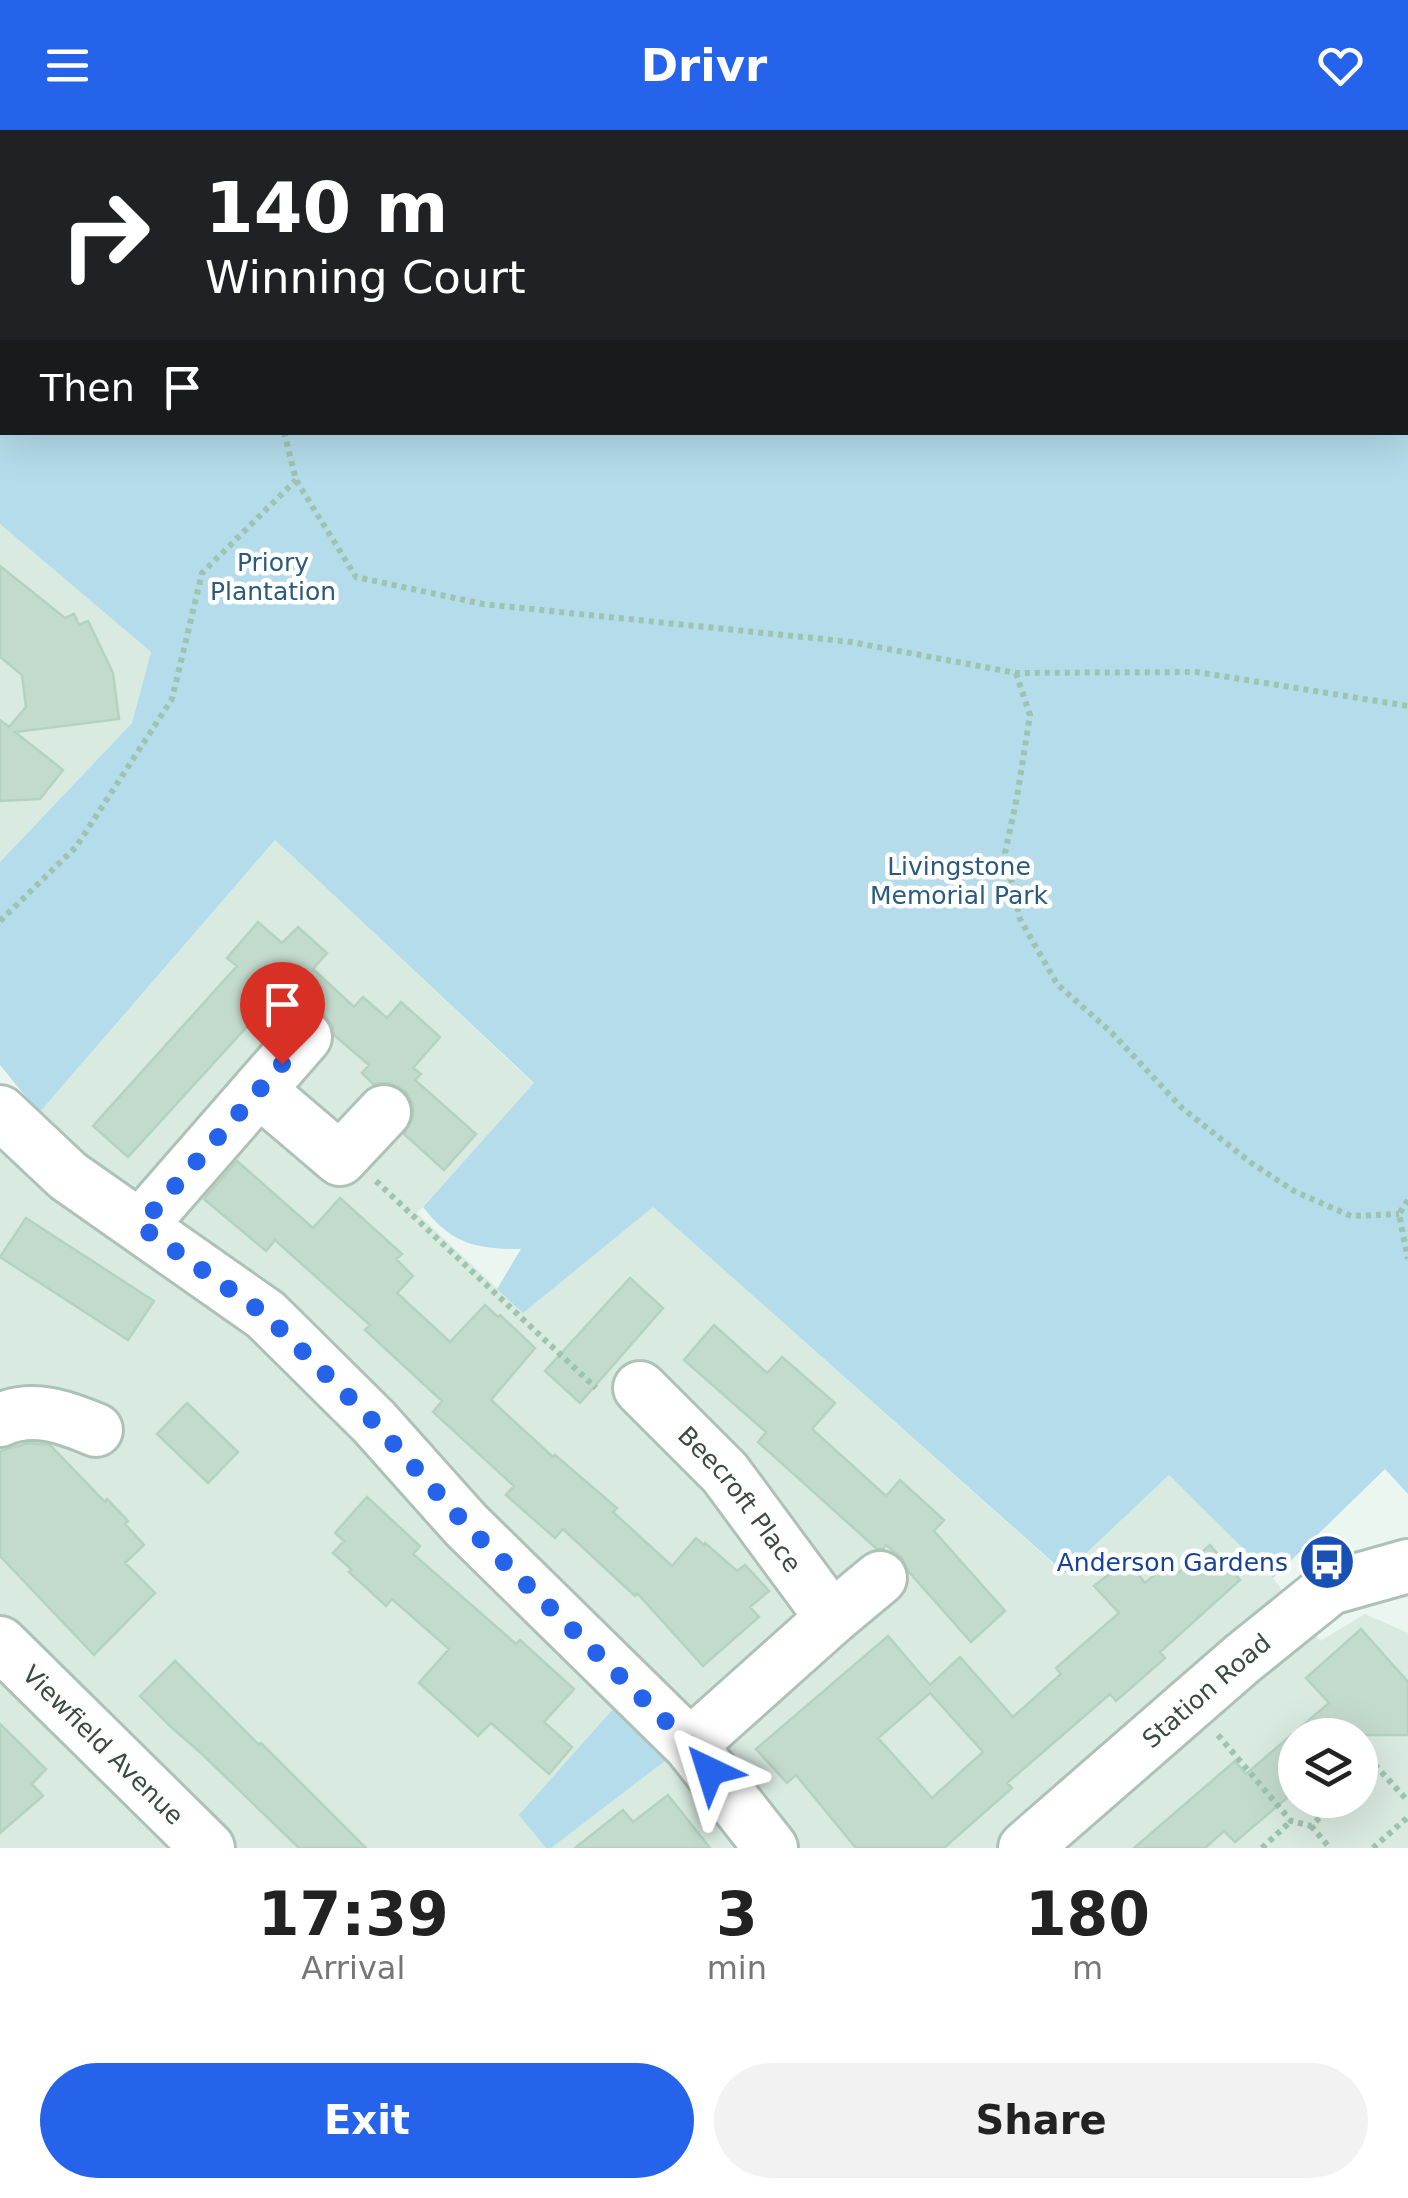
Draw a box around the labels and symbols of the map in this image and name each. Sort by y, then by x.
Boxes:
park label: Priory Plantation [210,548,336,606]
park label: Livingstone Memorial Park [870,852,1049,910]
pin [240,962,325,1065]
street label: Beecroft Place [672,1420,808,1578]
bus stop icon: Anderson Gardens [1297,1532,1357,1592]
place label: Anderson Gardens [1057,1548,1288,1577]
street label: Station Road [1136,1628,1276,1754]
street label: Viewfield Avenue [17,1659,190,1830]
position arrow [658,1719,762,1823]

